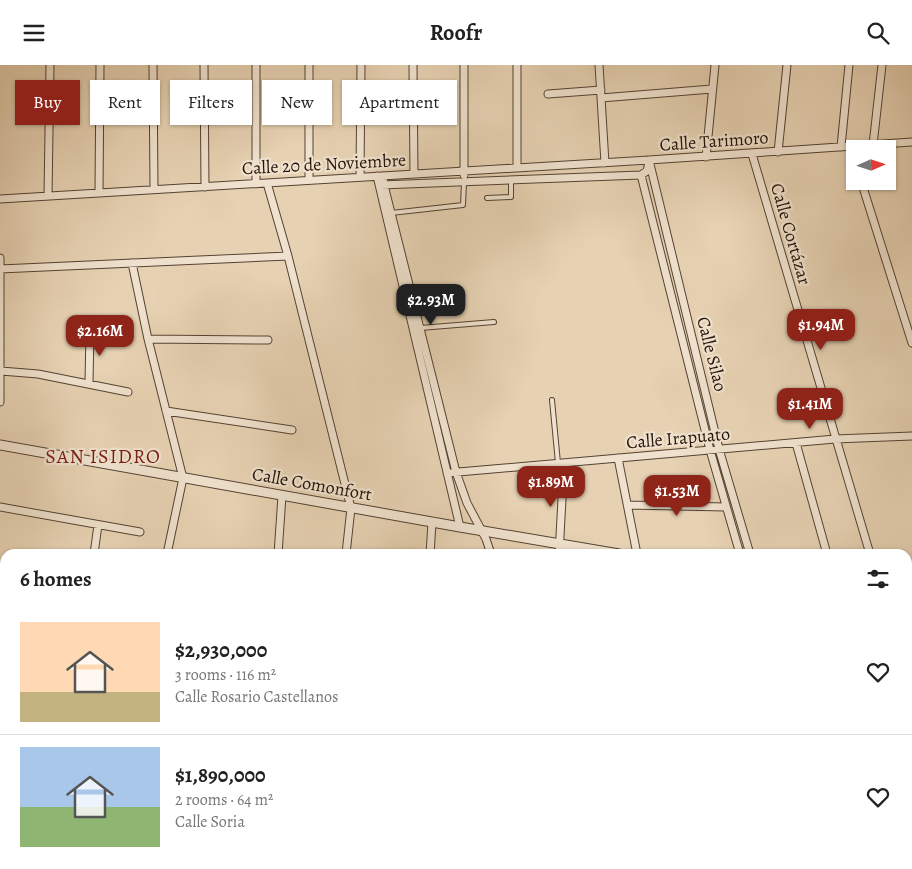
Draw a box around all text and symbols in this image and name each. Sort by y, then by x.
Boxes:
text: Roofr [430,18,482,48]
icon: menu [20,19,48,47]
icon: search [864,19,892,47]
chip: Buy [15,80,80,125]
chip: Rent [90,80,160,125]
chip: Filters [170,80,252,125]
chip: New [262,80,332,125]
chip: Apartment [342,80,457,125]
street label: Calle Tarimoro [659,125,769,157]
north arrow [846,140,896,190]
map controls [846,140,896,190]
street label: Calle 20 de Noviembre [241,148,407,180]
street label: Calle Cortázar [765,180,817,288]
pin: $2.93M [390,283,472,326]
text: $2.93M [407,289,455,311]
pin: $1.94M [780,309,862,351]
street label: Calle Silao [691,314,733,394]
text: $1.94M [798,314,844,336]
pin: $2.16M [59,315,141,357]
text: $2.16M [77,320,123,342]
pin: $1.41M [769,387,851,430]
text: $1.41M [788,393,832,415]
street label: Calle Irapuato [625,422,731,454]
district label: SAN ISIDRO [45,443,161,470]
street label: Calle Comonfort [250,462,374,506]
pin: $1.89M [510,465,592,508]
text: $1.89M [528,471,574,493]
pin: $1.53M [636,475,718,517]
text: $1.53M [655,480,699,502]
text: 6 homes [20,565,92,593]
icon: filters [864,565,892,593]
text: $2,930,000 [175,636,267,664]
icon: home [60,642,120,702]
icon: heart [864,658,892,686]
text: 3 rooms · 116 m² [175,664,276,686]
text: Calle Rosario Castellanos [175,686,338,708]
text: $1,890,000 [175,761,266,789]
icon: home [60,767,120,827]
icon: heart [864,783,892,811]
text: 2 rooms · 64 m² [175,789,273,811]
text: Calle Soria [175,811,245,833]

